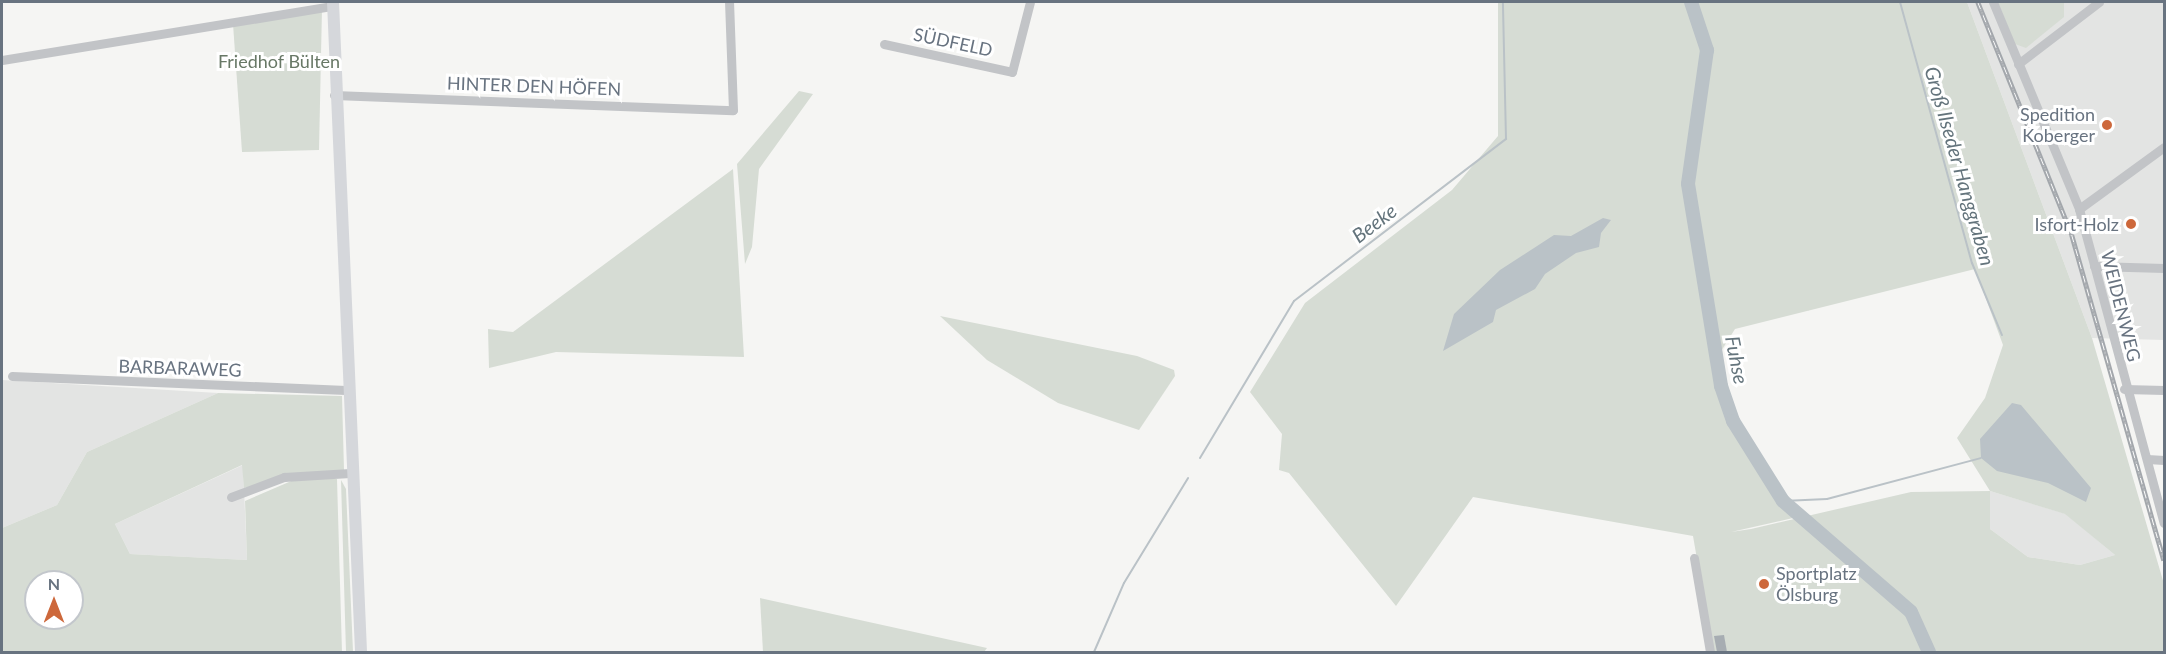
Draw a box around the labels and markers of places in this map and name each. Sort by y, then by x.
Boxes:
place label: Spedition Koberger [2020,104,2095,146]
marker: Spedition Koberger [2100,118,2114,132]
place label: Isfort-Holz [2034,213,2119,235]
marker: Isfort-Holz [2124,217,2138,231]
place label: Sportplatz Ölsburg [1776,563,1857,606]
marker: Sportplatz Ölsburg [1757,577,1771,591]

